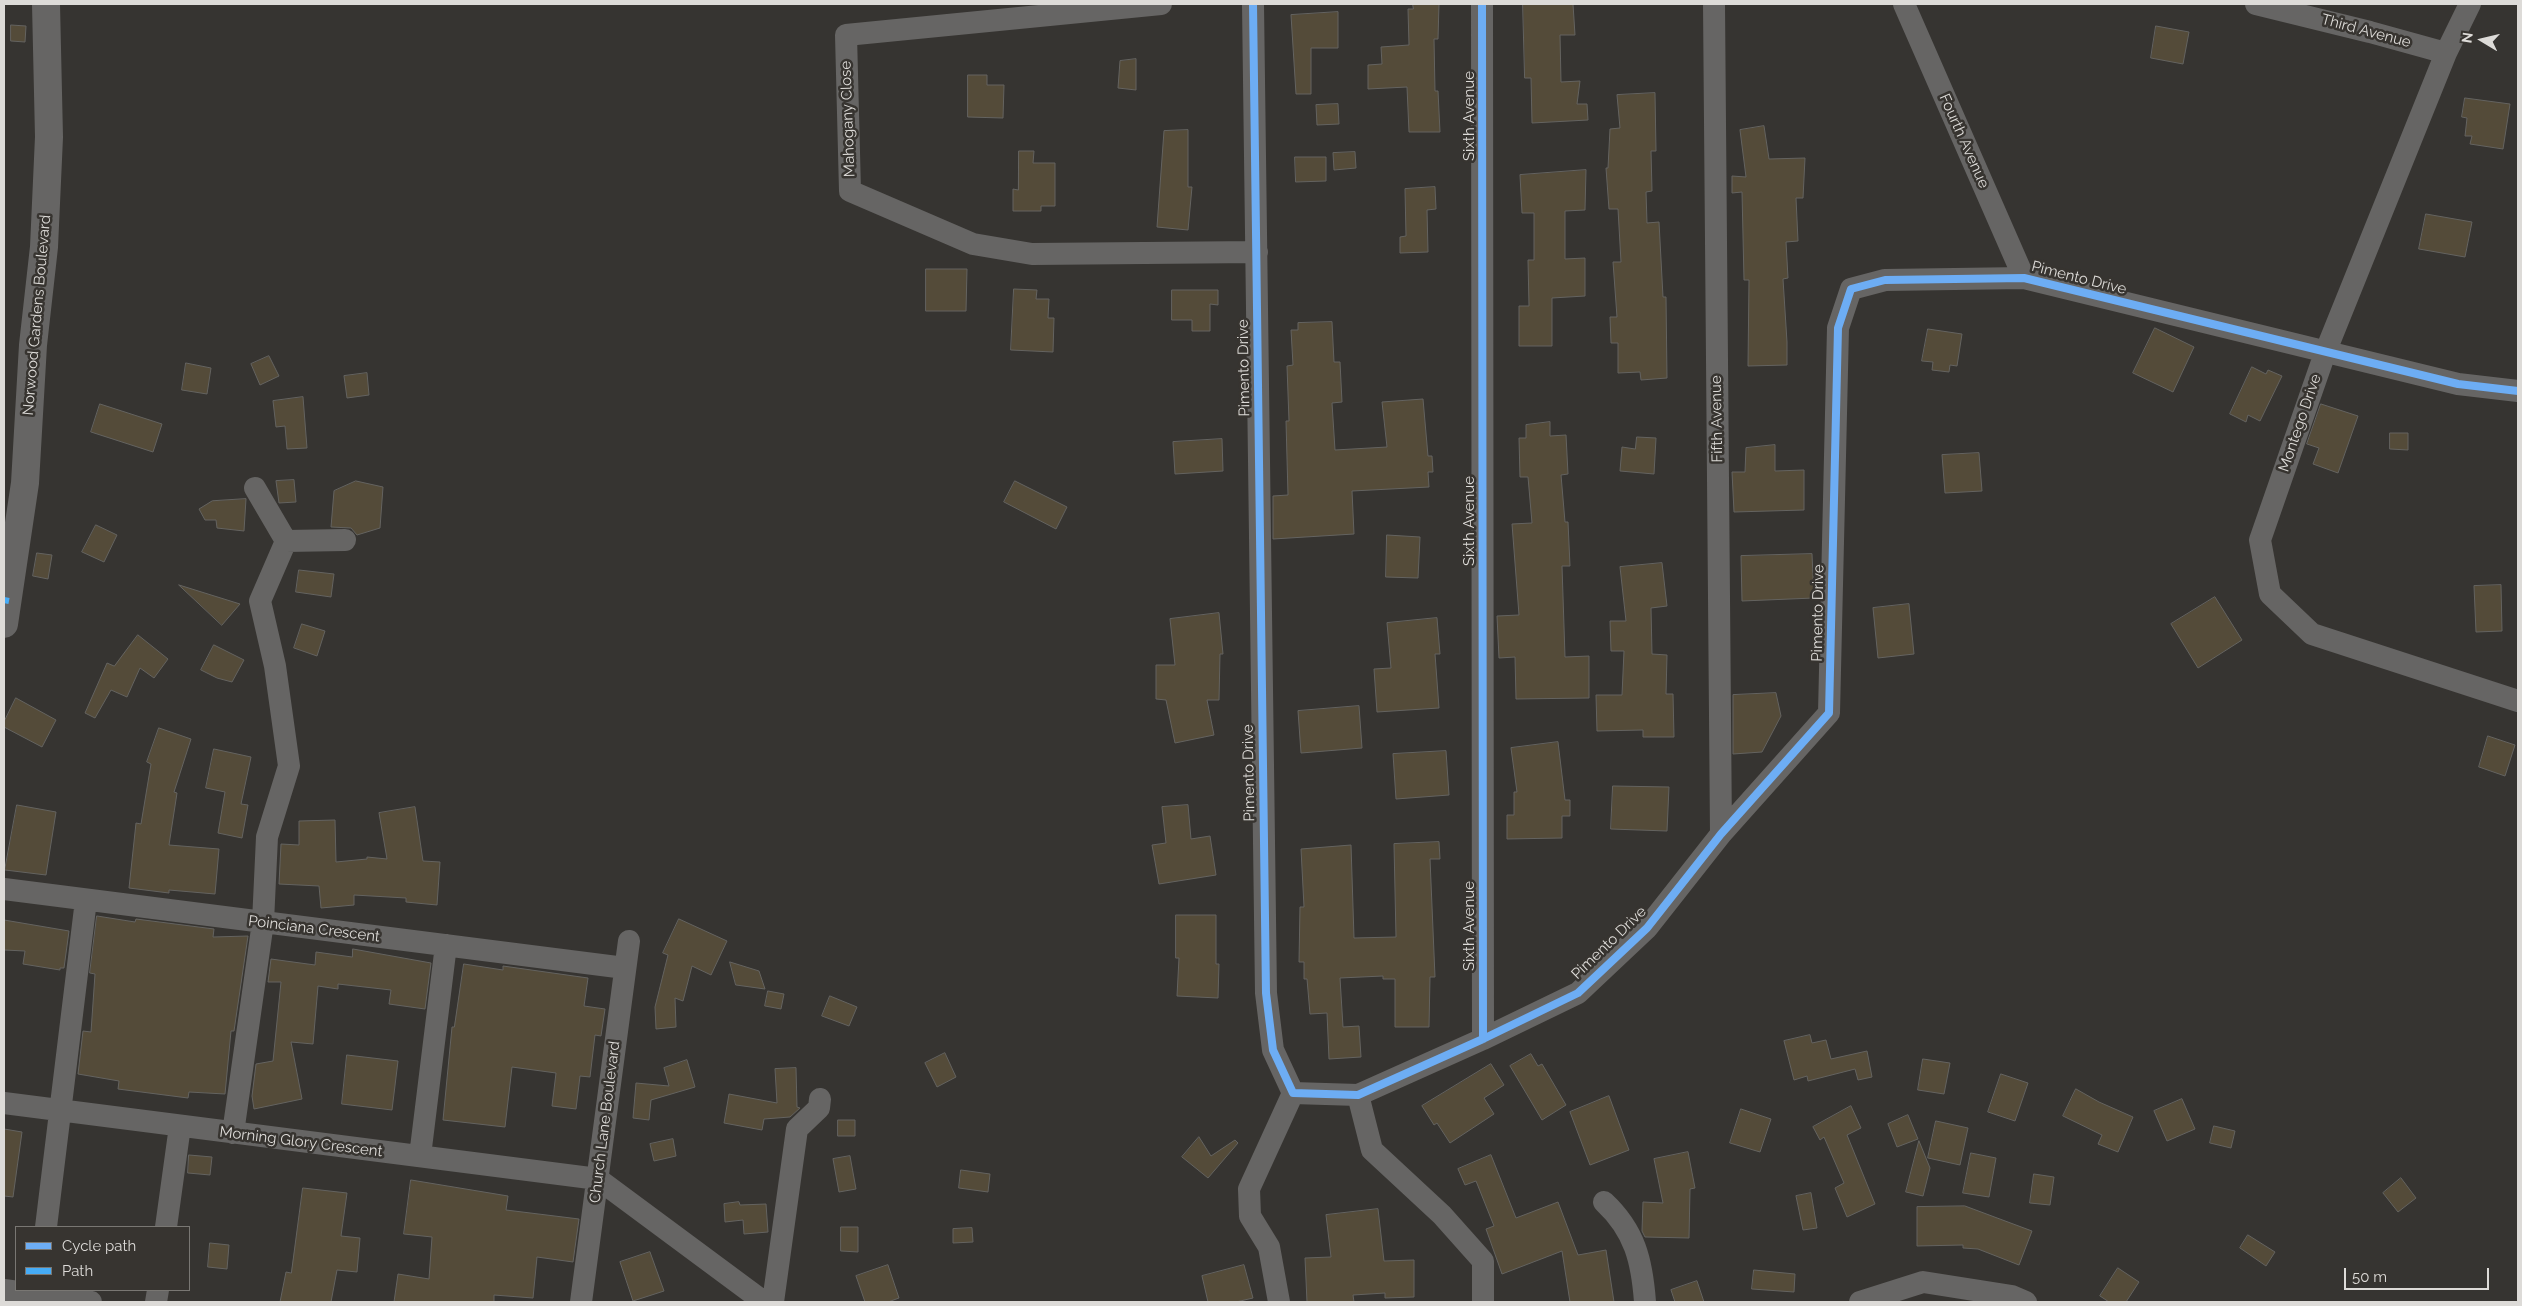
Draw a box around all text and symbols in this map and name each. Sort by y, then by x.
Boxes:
street label: Third Avenue [2319,10,2413,52]
north arrow [2457,15,2507,65]
text: N [2458,31,2476,44]
street label: Mahogany Close [837,61,859,177]
street label: Sixth Avenue [1460,71,1478,161]
street label: Fourth Avenue [1935,91,1993,191]
street label: Norwood Gardens Boulevard [19,214,55,416]
street label: Pimento Drive [2030,257,2128,299]
street label: Pimento Drive [1234,319,1254,417]
street label: Montego Drive [2275,372,2325,474]
street label: Fifth Avenue [1707,375,1727,463]
street label: Sixth Avenue [1460,476,1478,566]
street label: Pimento Drive [1808,564,1828,662]
street label: Pimento Drive [1239,724,1259,822]
street label: Sixth Avenue [1460,881,1478,971]
street label: Pimento Drive [1568,903,1650,983]
street label: Poinciana Crescent [247,912,381,946]
street label: Church Lane Boulevard [586,1040,624,1204]
street label: Morning Glory Crescent [218,1123,384,1161]
legend [15,1226,190,1291]
text: Cycle path [62,1237,136,1255]
scale bar [2347,1258,2492,1290]
text: Path [62,1262,93,1280]
text: 50 m [2352,1268,2387,1286]

